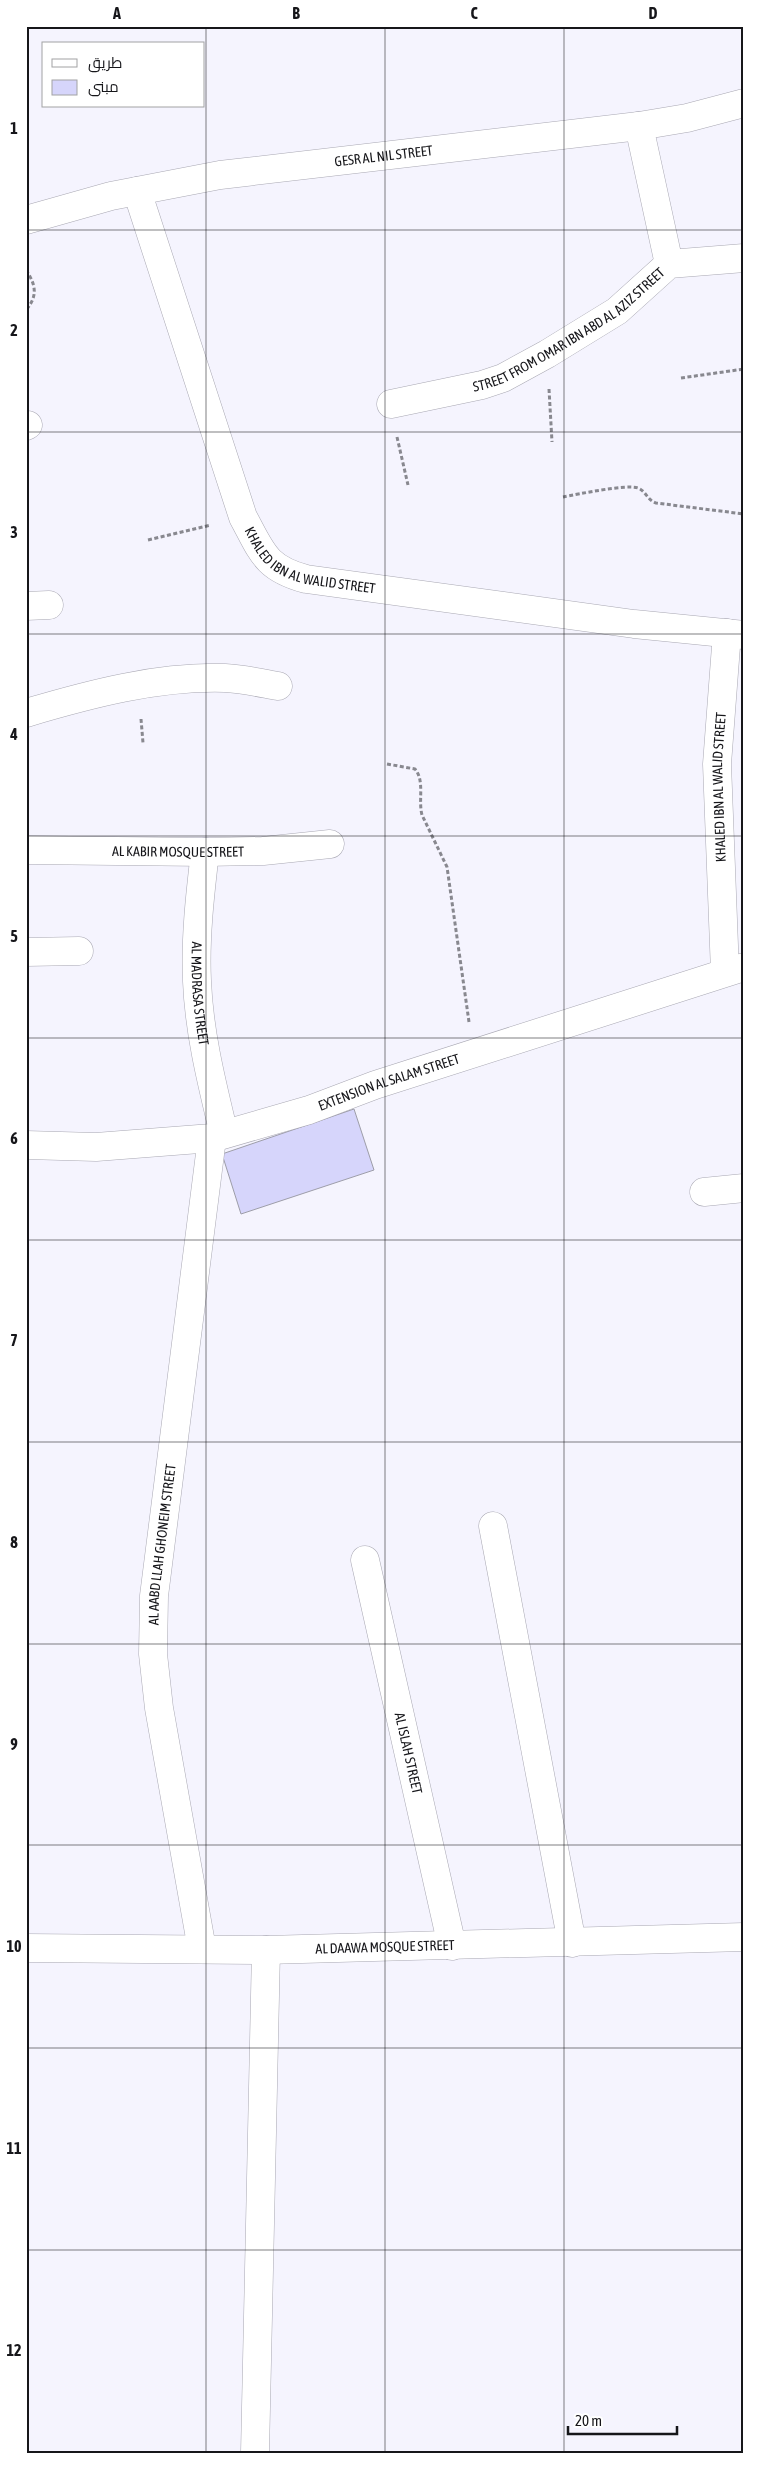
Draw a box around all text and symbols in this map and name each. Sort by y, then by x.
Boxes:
text: A [112,4,121,22]
text: B [292,4,300,22]
text: C [470,4,478,22]
text: D [649,4,658,22]
legend [42,42,205,108]
text: طريق [88,54,122,73]
text: مبنى [88,78,119,97]
text: 1 [10,119,18,137]
street label: GESR AL NIL STREET [334,142,434,170]
street label: STREET FROM OMAR IBN ABD AL AZIZ STREET [471,264,668,395]
text: 2 [10,321,18,339]
text: 3 [10,523,18,541]
street label: KHALED IBN AL WALID STREET [242,524,376,596]
street label: KHALED IBN AL WALID STREET [709,712,729,863]
text: 4 [9,725,18,743]
street label: AL KABIR MOSQUE STREET [112,843,244,860]
text: 5 [10,927,18,945]
street label: AL MADRASA STREET [189,941,212,1047]
street label: EXTENSION AL SALAM STREET [316,1051,461,1114]
text: 6 [10,1129,18,1147]
text: 7 [10,1331,18,1349]
street label: AL AABD LLAH GHONEIM STREET [145,1463,179,1625]
text: 8 [10,1533,18,1551]
street label: AL ISLAH STREET [392,1711,425,1795]
text: 9 [10,1735,18,1753]
text: 10 [6,1937,22,1955]
street label: AL DAAWA MOSQUE STREET [315,1937,455,1957]
text: 11 [6,2139,22,2157]
text: 12 [6,2341,22,2359]
scale bar [568,2404,676,2436]
text: 20 m [575,2412,602,2429]

